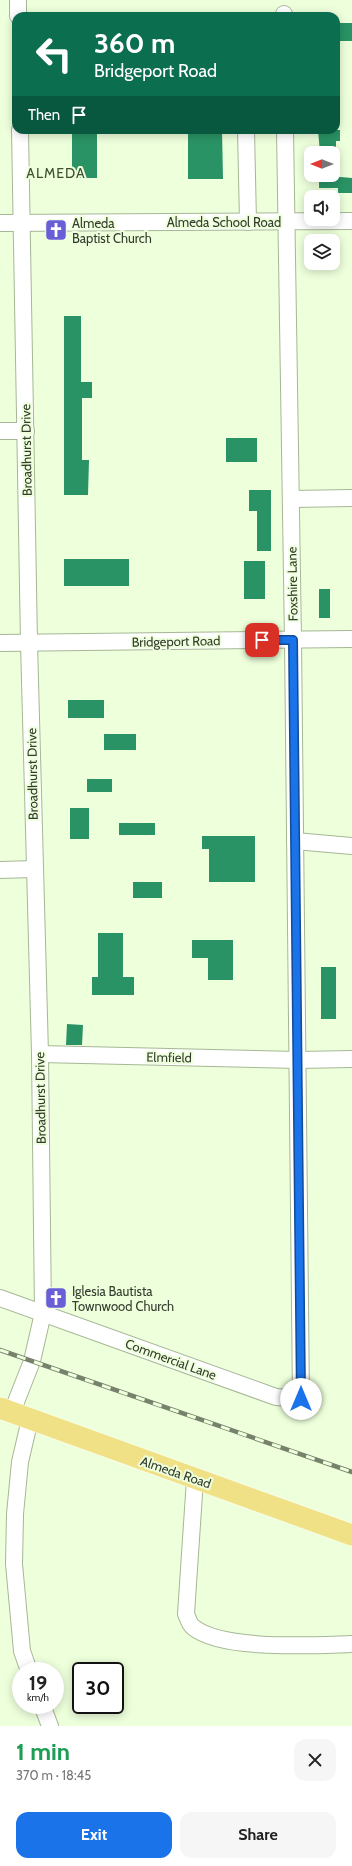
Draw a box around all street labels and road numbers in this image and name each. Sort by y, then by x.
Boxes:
street label: Almeda School Road [167,214,281,230]
street label: Broadhurst Drive [17,404,35,496]
street label: Foxshire Lane [283,546,301,621]
street label: Bridgeport Road [131,632,221,650]
street label: Broadhurst Drive [23,728,41,820]
street label: Elmfield [146,1049,192,1065]
street label: Broadhurst Drive [31,1052,49,1144]
street label: Commercial Lane [123,1335,219,1383]
street label: Almeda Road [139,1452,213,1492]

